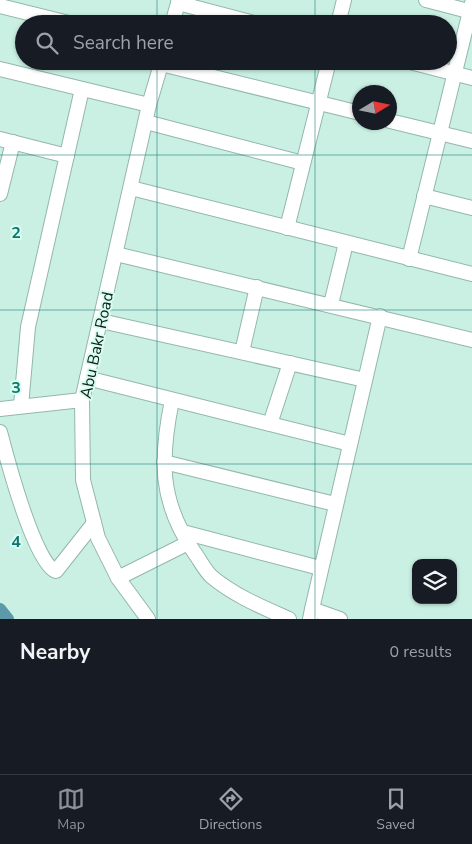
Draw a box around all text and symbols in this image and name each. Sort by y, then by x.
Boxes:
search box [15,15,457,70]
icon: search [33,29,61,57]
text: Search here [73,30,174,56]
north arrow [352,85,397,130]
text: 2 [11,222,21,244]
street label: Abu Bakr Road [75,290,119,401]
text: 3 [11,377,21,399]
text: 4 [11,531,21,553]
map controls [412,559,457,604]
button: layers [412,559,457,604]
text: Nearby [20,638,90,666]
text: 0 results [390,641,452,663]
tab: Map [57,785,85,834]
tab: Directions [199,785,262,834]
tab: Saved [376,785,415,834]

